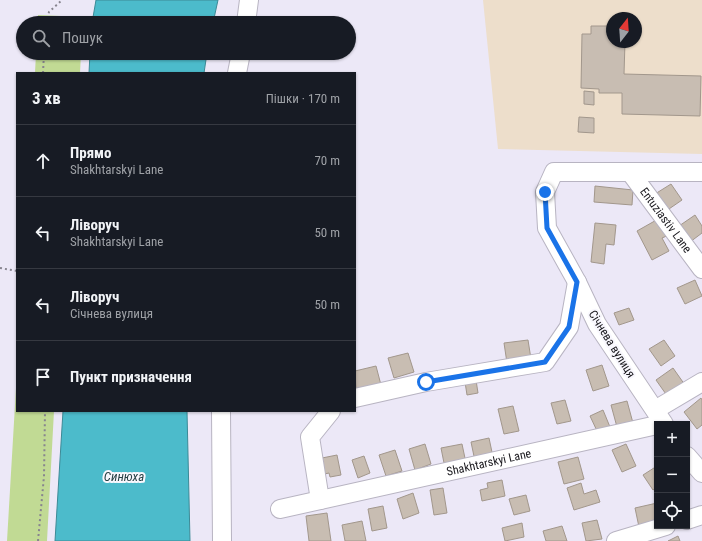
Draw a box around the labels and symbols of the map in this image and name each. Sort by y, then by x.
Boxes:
north arrow [606,12,642,48]
route end [536,183,554,201]
street label: Entuziastiv Lane [637,185,695,256]
street label: Січнева вулиця [586,308,638,380]
route start [417,373,435,391]
street label: Shakhtarskyi Lane [445,446,533,479]
water label: Синюха [104,469,144,484]

